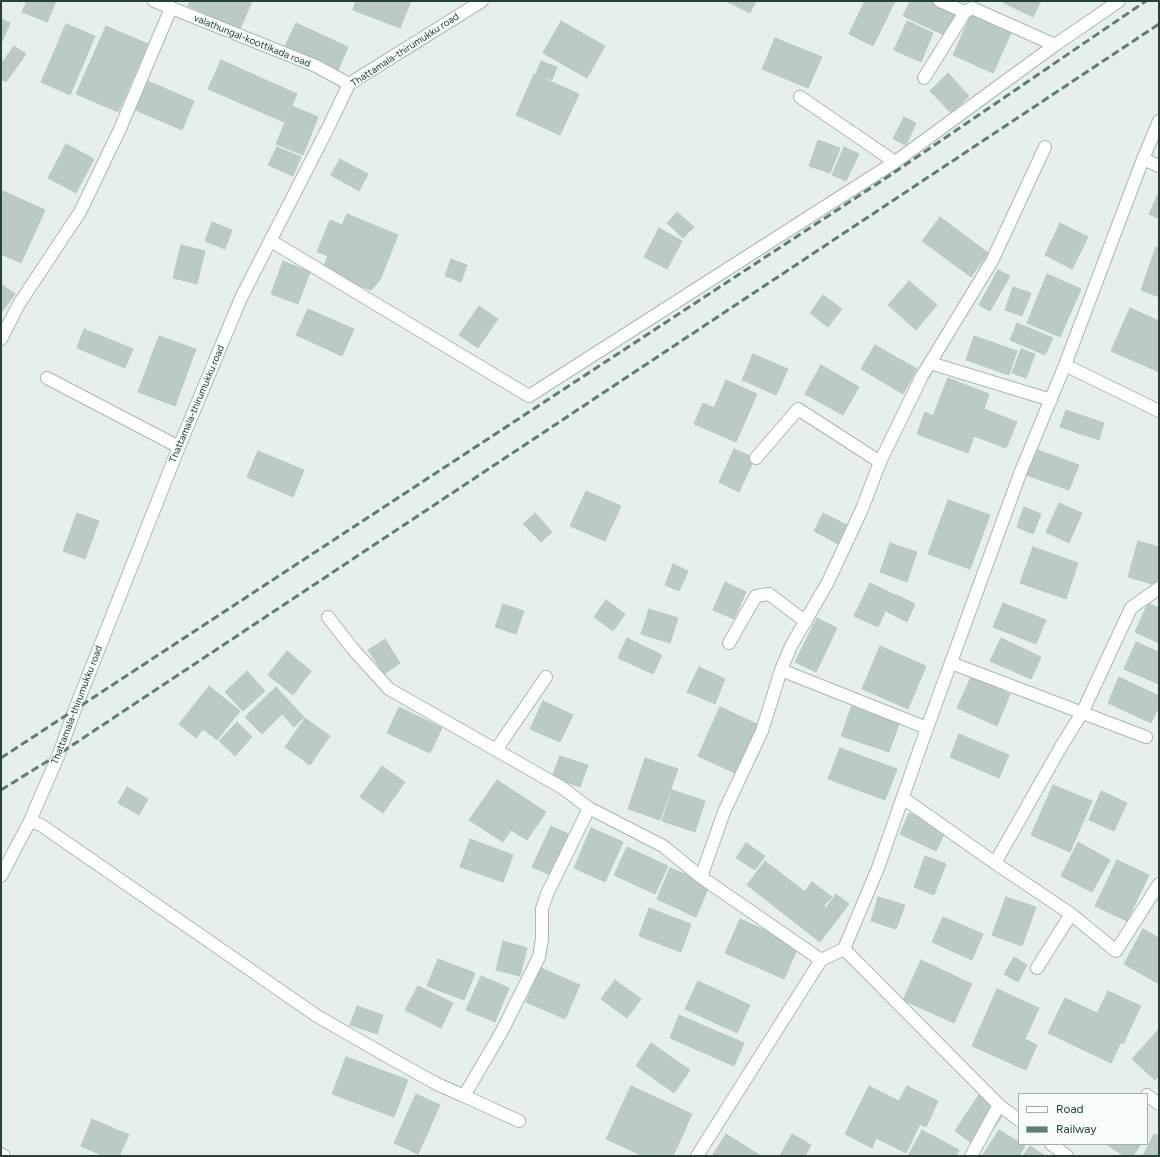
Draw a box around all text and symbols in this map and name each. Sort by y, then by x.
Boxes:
street label: Thattamala-thirumukku road [349,11,461,89]
street label: valathungal-koottikada road [192,12,312,70]
street label: Thattamala-thirumukku road [167,343,227,465]
street label: Thattamala-thirumukku road [49,644,105,766]
legend [1018,1093,1148,1145]
text: Road [1056,1102,1084,1116]
text: Railway [1056,1122,1097,1136]

